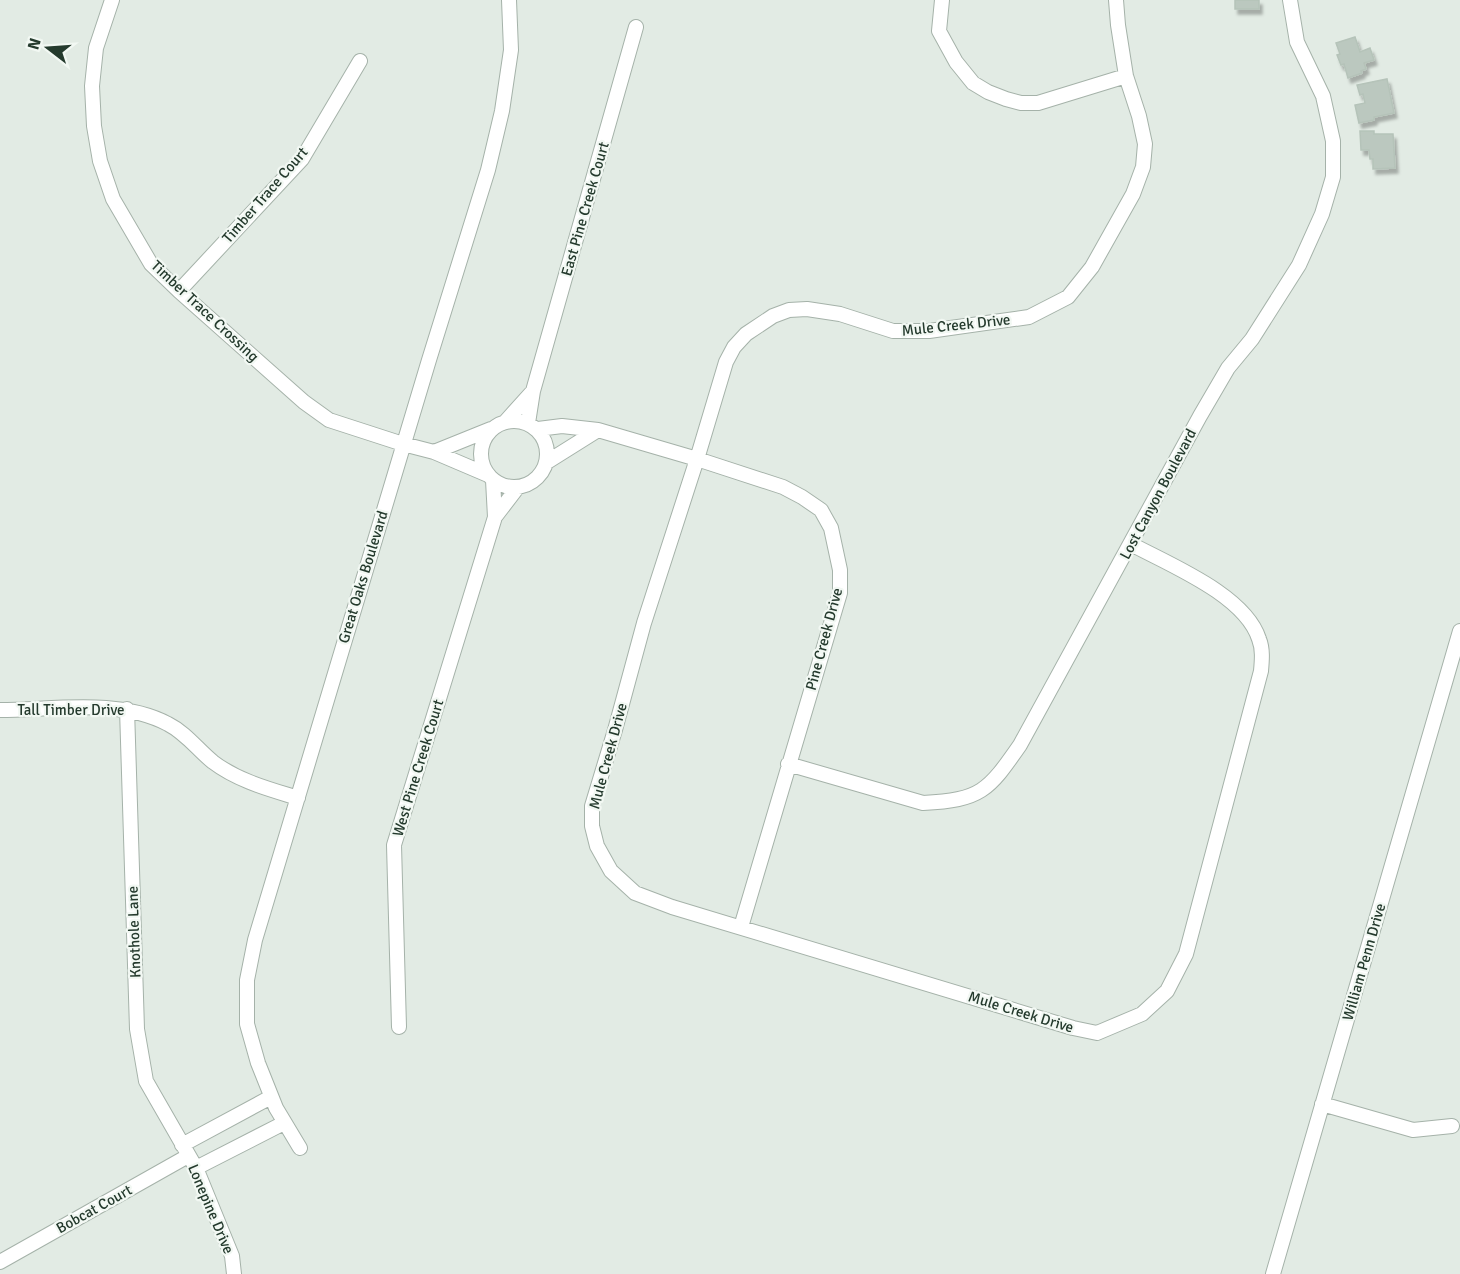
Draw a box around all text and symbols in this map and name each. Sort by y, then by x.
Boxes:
north arrow [18,18,78,78]
text: N [23,36,46,52]
street label: East Pine Creek Court [557,140,613,278]
street label: Timber Trace Court [218,143,312,247]
street label: Timber Trace Crossing [147,257,263,366]
street label: Mule Creek Drive [901,310,1011,340]
street label: Lost Canyon Boulevard [1116,426,1200,562]
street label: Great Oaks Boulevard [334,509,392,645]
street label: Pine Creek Drive [802,586,846,692]
street label: West Pine Creek Court [389,697,447,839]
street label: Tall Timber Drive [17,701,125,719]
street label: Mule Creek Drive [585,701,631,811]
street label: Knothole Lane [123,886,145,978]
street label: William Penn Drive [1339,901,1389,1023]
street label: Mule Creek Drive [966,987,1076,1037]
street label: Lonepine Drive [184,1162,238,1256]
street label: Bobcat Court [53,1181,135,1237]

